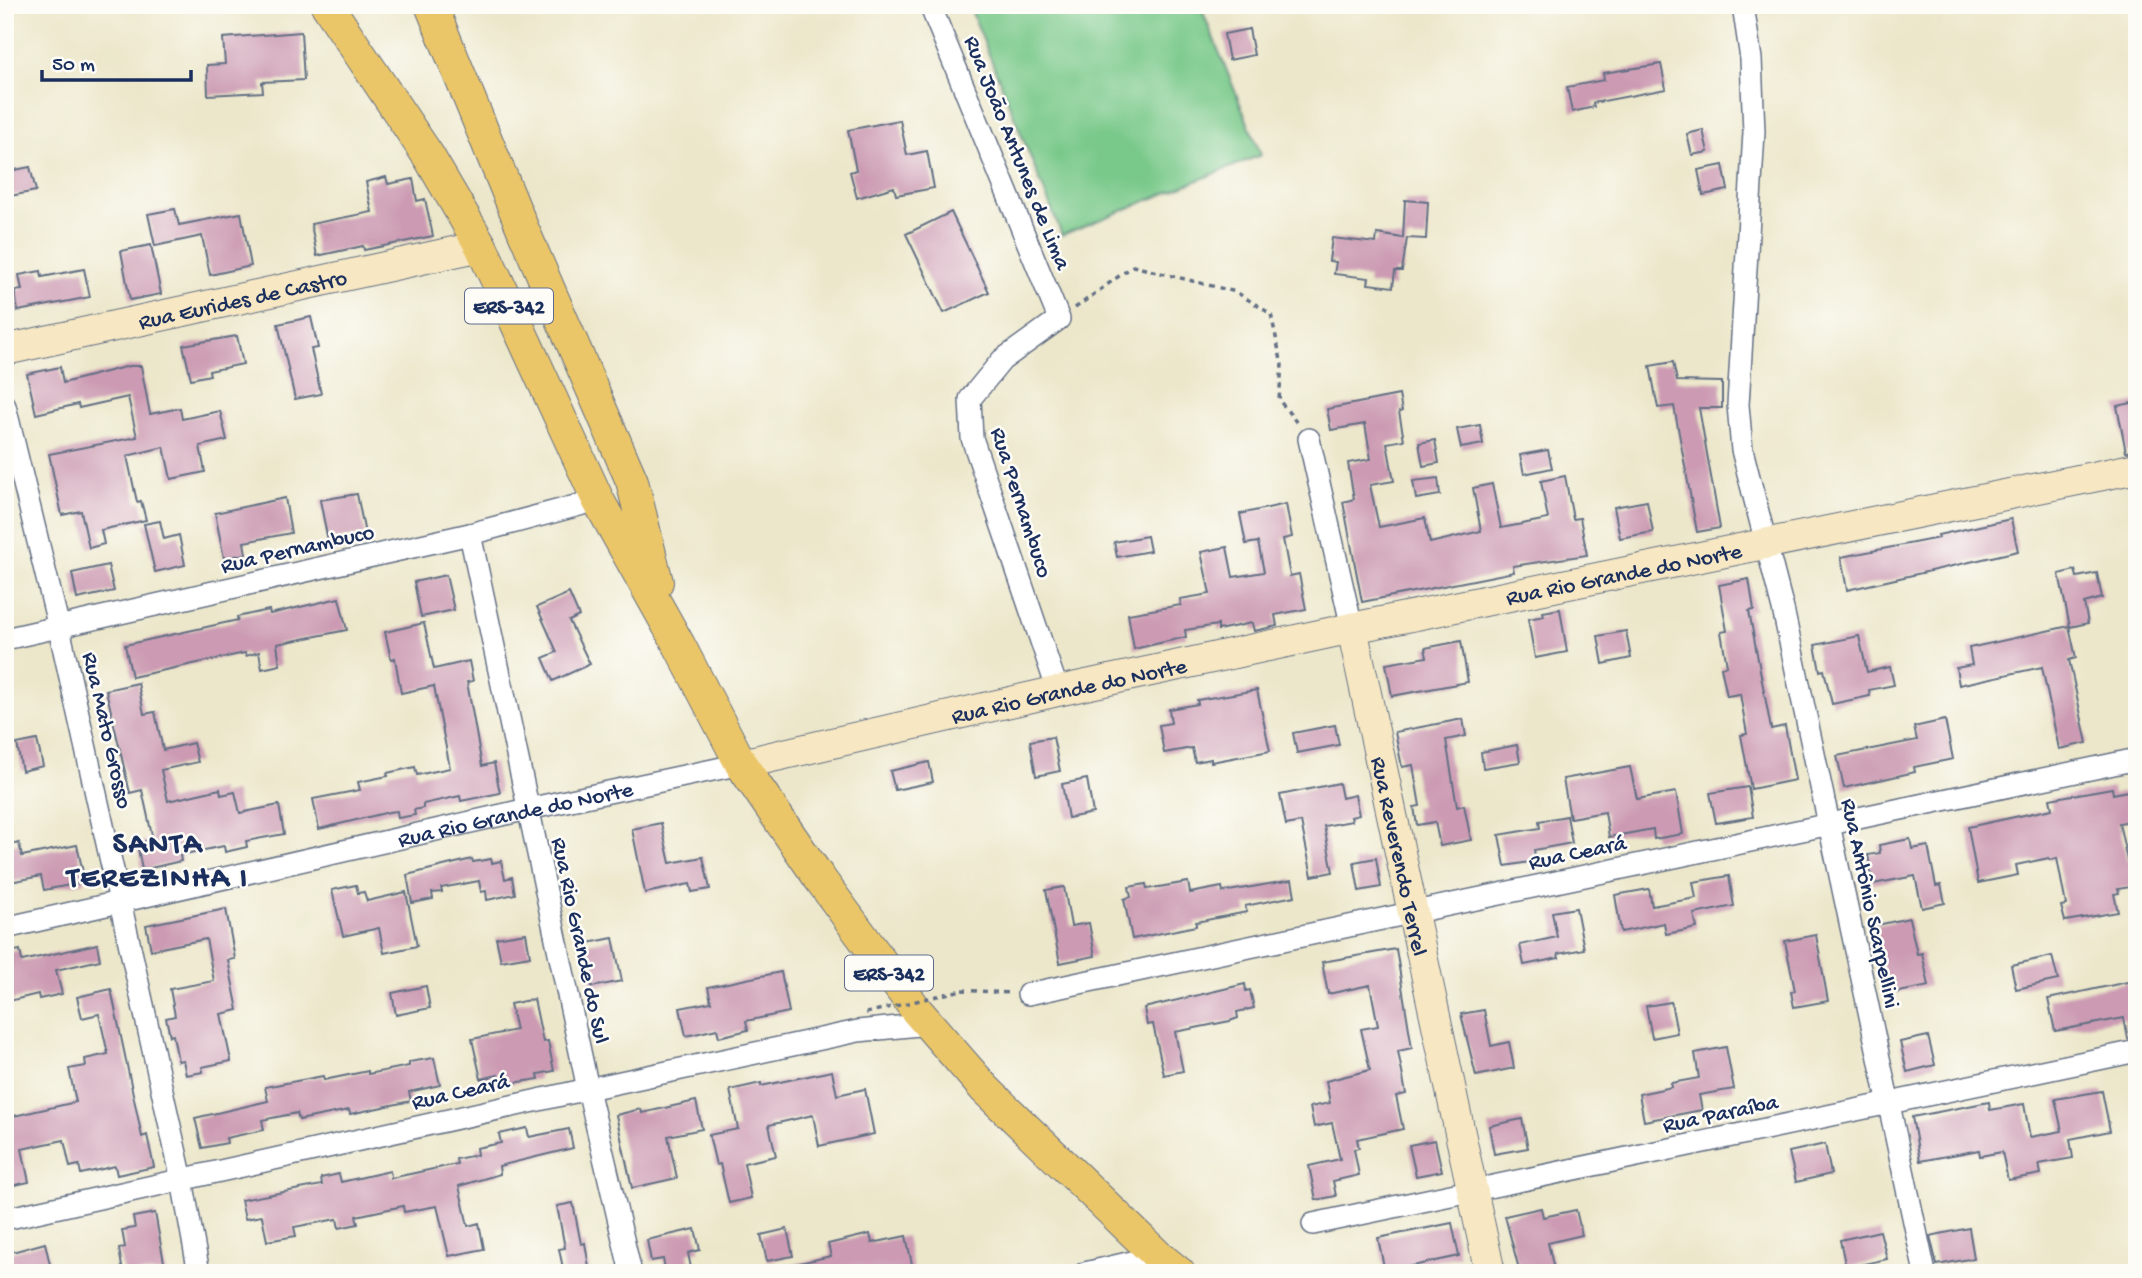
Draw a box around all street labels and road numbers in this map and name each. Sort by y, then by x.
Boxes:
street label: Rua João Antunes de Lima [956,32,1076,275]
street label: Rua Eurides de Castro [136,266,350,337]
road number: ERS-342 [465,288,553,324]
street label: Rua Pernambuco [983,424,1057,582]
street label: Rua Pernambuco [219,520,377,581]
street label: Rua Rio Grande do Norte [1504,539,1746,613]
street label: Rua Mato Grosso [74,650,137,812]
street label: Rua Rio Grande do Norte [949,654,1190,732]
street label: Rua Reverendo Terrel [1363,755,1432,959]
street label: Rua Rio Grande do Norte [396,777,637,855]
street label: Rua Antônio Scarpellini [1833,796,1904,1011]
street label: Rua Ceará [1526,831,1630,878]
street label: Rua Rio Grande do Sul [544,835,614,1046]
road number: ERS-342 [845,956,933,990]
street label: Rua Ceará [409,1069,513,1118]
street label: Rua Paraíba [1661,1090,1782,1141]

